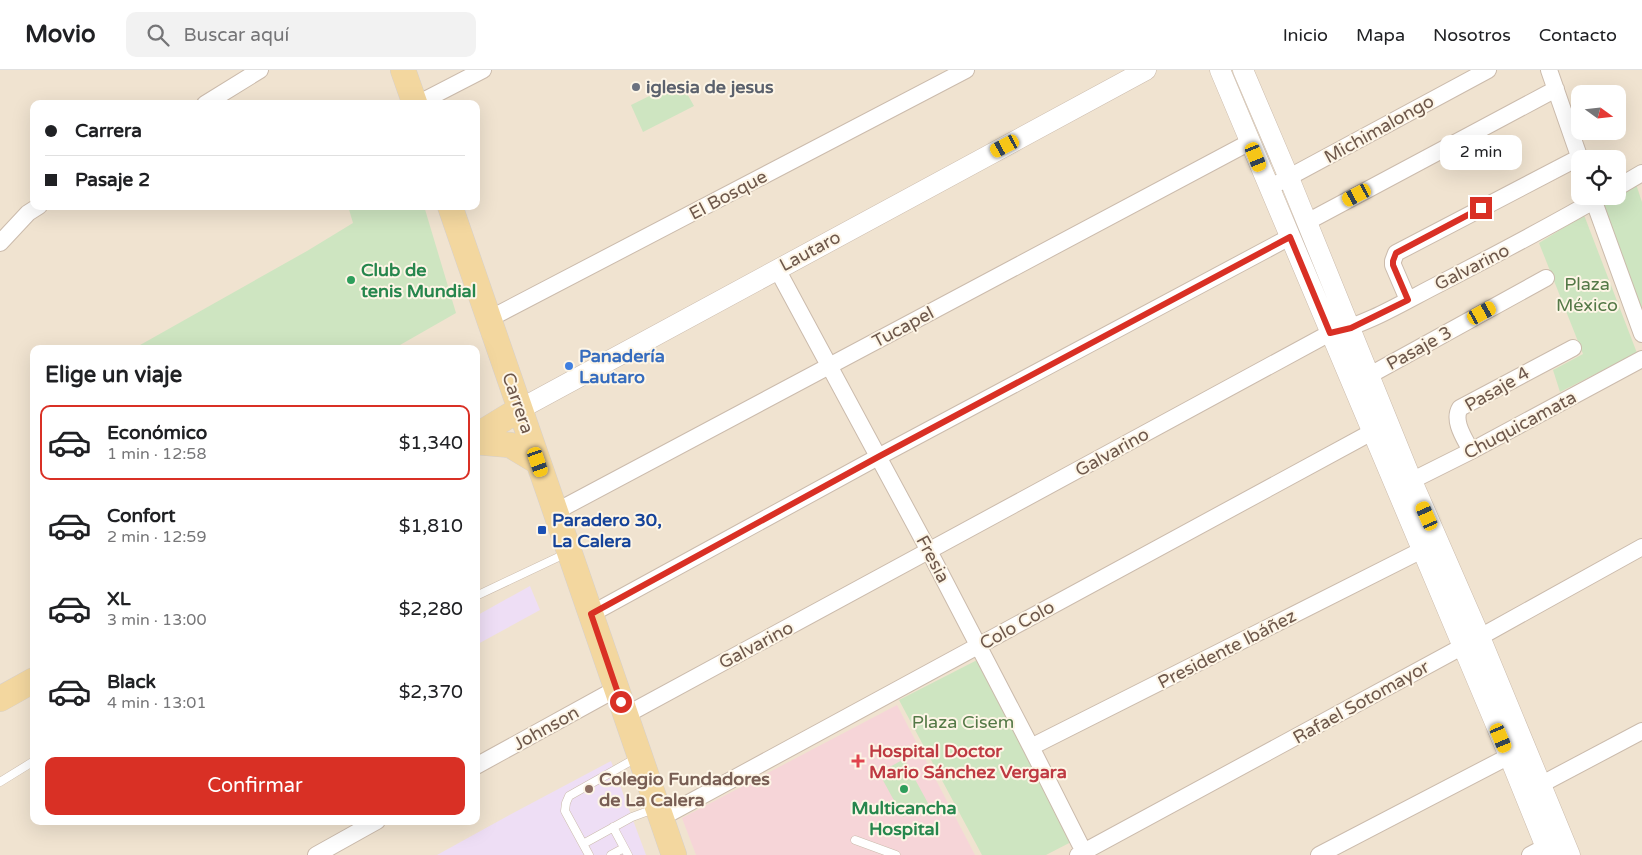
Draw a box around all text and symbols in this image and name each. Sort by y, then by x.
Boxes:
search box [126,12,476,57]
text: Movio [25,20,96,49]
icon: search [144,21,172,49]
text: Buscar aquí [184,24,289,46]
text: Inicio [1283,24,1328,46]
text: Mapa [1356,24,1405,46]
text: Nosotros [1433,24,1511,46]
text: Contacto [1539,24,1617,46]
place label: iglesia de jesus [646,76,774,98]
marker: iglesia de jesus [630,81,642,93]
north arrow [1571,85,1626,140]
map controls [1571,85,1626,205]
street label: Michimalongo [1320,90,1438,168]
text: Carrera [75,120,142,142]
car [988,132,1021,160]
callout: 2 min [1440,136,1522,170]
car [1243,140,1268,174]
text: 2 min [1460,142,1502,162]
button: locate [1571,150,1626,205]
street label: El Bosque [685,165,771,225]
text: Pasaje 2 [75,169,150,191]
car [1340,181,1373,209]
route end [1470,197,1492,219]
street label: Lautaro [776,226,844,276]
street label: Galvarino [1431,239,1513,295]
place label: Club de tenis Mundial [361,259,476,302]
park label: Plaza México [1556,273,1618,316]
marker: Club de tenis Mundial [345,274,357,286]
car [1465,299,1498,327]
street label: Tucapel [868,302,938,352]
street label: Pasaje 3 [1383,321,1455,375]
place label: Panadería Lautaro [579,345,665,388]
marker: Panadería Lautaro [563,360,575,372]
text: Elige un viaje [45,362,182,388]
street label: Pasaje 4 [1461,362,1533,416]
street label: Carrera [497,369,539,437]
street label: Chuquicamata [1460,386,1580,464]
icon: car [47,420,92,465]
text: Económico [107,422,207,444]
street label: Galvarino [1071,423,1153,481]
text: $1,340 [399,432,463,454]
text: 1 min · 12:58 [107,444,206,464]
car [526,445,549,479]
car [1414,499,1439,533]
icon: car [47,503,92,548]
text: Confort [107,505,176,527]
place label: Paradero 30, La Calera [552,509,662,552]
text: $1,810 [399,515,463,537]
marker: Paradero 30, La Calera [536,524,548,536]
text: 2 min · 12:59 [107,527,206,547]
street label: Fresia [911,532,955,586]
icon: car [47,586,92,631]
text: XL [107,588,131,610]
street label: Colo Colo [976,596,1058,654]
text: $2,280 [399,598,463,620]
street label: Presidente Ibáñez [1154,605,1300,693]
text: 3 min · 13:00 [107,610,206,630]
street label: Galvarino [715,616,797,674]
street label: Rafael Sotomayor [1289,655,1433,749]
icon: car [47,669,92,714]
text: Black [107,671,156,693]
text: $2,370 [399,681,463,703]
route start [610,691,632,713]
text: 4 min · 13:01 [107,693,206,713]
street label: Johnson [509,701,583,755]
park label: Plaza Cisem [912,711,1014,733]
car [1488,721,1513,755]
place label: Hospital Doctor Mario Sánchez Vergara [869,740,1067,783]
marker: Hospital Doctor Mario Sánchez Vergara [851,754,865,768]
button: Confirmar [45,757,465,815]
place label: Colegio Fundadores de La Calera [599,768,770,811]
marker: Colegio Fundadores de La Calera [583,783,595,795]
marker: Multicancha Hospital [898,783,910,795]
place label: Multicancha Hospital [851,797,957,840]

